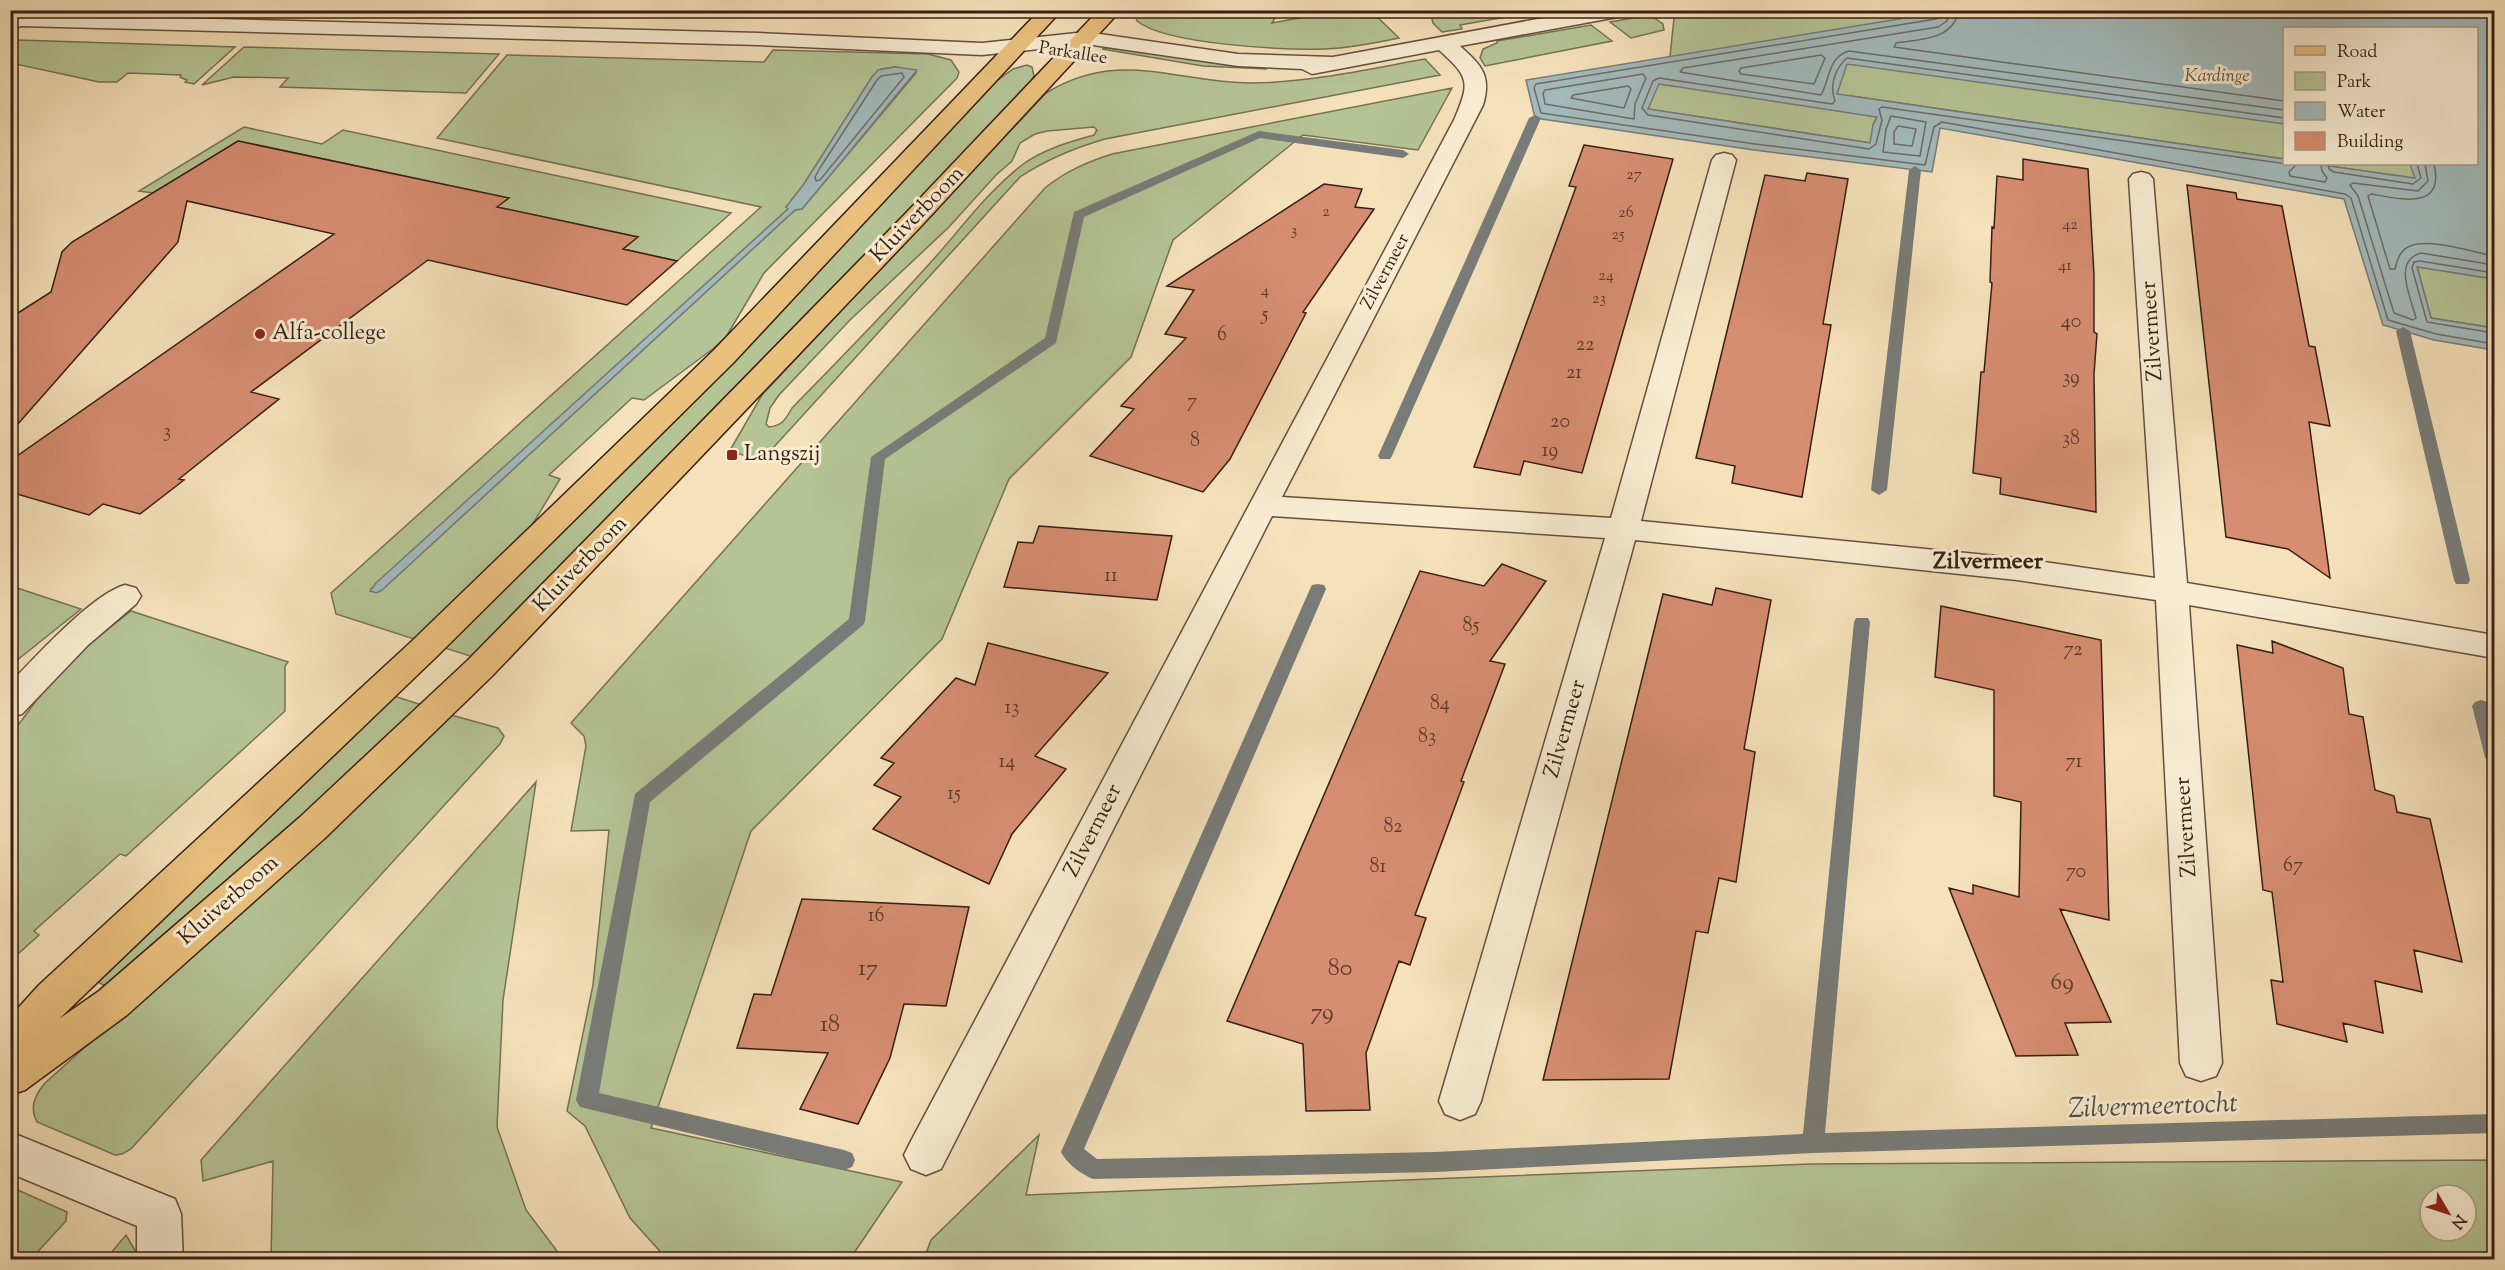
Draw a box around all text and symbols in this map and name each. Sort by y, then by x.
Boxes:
legend [2283,27,2478,165]
street label: Parkallee [1037,36,1109,72]
text: Road [2337,40,2377,66]
park label: Kardinge [2185,64,2249,90]
text: Park [2337,70,2372,96]
text: Water [2337,100,2386,126]
text: Building [2337,130,2403,156]
street label: Kluiverboom [863,159,973,271]
house number: 27 [1626,164,1642,187]
house number: 2 [1322,201,1330,224]
house number: 26 [1618,202,1634,225]
house number: 42 [2062,214,2078,237]
house number: 3 [1291,220,1297,243]
house number: 25 [1612,224,1625,247]
street label: Zilvermeer [1355,229,1417,314]
house number: 41 [2058,255,2072,278]
house number: 24 [1598,265,1614,288]
house number: 4 [1261,280,1269,303]
street label: Zilvermeer [2134,280,2172,382]
house number: 23 [1592,288,1606,311]
house number: 5 [1261,301,1269,330]
house number: 40 [2061,308,2081,337]
place label: Alfa-college [272,318,386,350]
house number: 6 [1217,321,1227,350]
marker: Alfa-college [253,327,267,341]
house number: 22 [1576,331,1594,360]
house number: 21 [1566,359,1582,388]
house number: 39 [2062,364,2080,393]
house number: 7 [1187,388,1197,417]
house number: 20 [1550,408,1570,437]
house number: 3 [163,418,171,447]
house number: 38 [2062,425,2080,454]
house number: 8 [1190,427,1200,456]
house number: 19 [1542,437,1558,466]
place label: Langszij [744,439,820,471]
marker: Langszij [725,448,739,462]
street label: Kluiverboom [526,509,636,621]
district label: Zilvermeer [1933,545,2044,579]
house number: 11 [1104,562,1118,591]
house number: 85 [1463,612,1480,641]
house number: 72 [2063,636,2083,665]
street label: Zilvermeer [1537,676,1595,782]
house number: 84 [1430,690,1450,719]
house number: 13 [1005,694,1019,723]
house number: 83 [1418,723,1436,752]
house number: 14 [999,748,1015,777]
house number: 71 [2066,748,2083,777]
street label: Zilvermeer [2168,776,2206,878]
street label: Zilvermeer [1057,779,1131,883]
house number: 15 [947,780,961,809]
house number: 82 [1383,813,1403,842]
street label: Kluiverboom [172,848,286,954]
house number: 67 [2283,852,2303,881]
house number: 81 [1370,853,1387,882]
house number: 70 [2066,858,2086,887]
house number: 16 [868,902,884,931]
house number: 17 [858,952,878,986]
house number: 80 [1328,952,1352,986]
house number: 69 [2050,966,2074,1000]
house number: 79 [1310,996,1334,1030]
house number: 18 [820,1008,840,1042]
water label: Zilvermeertocht [2067,1084,2239,1130]
north arrow [2418,1183,2478,1243]
text: N [2445,1209,2471,1233]

